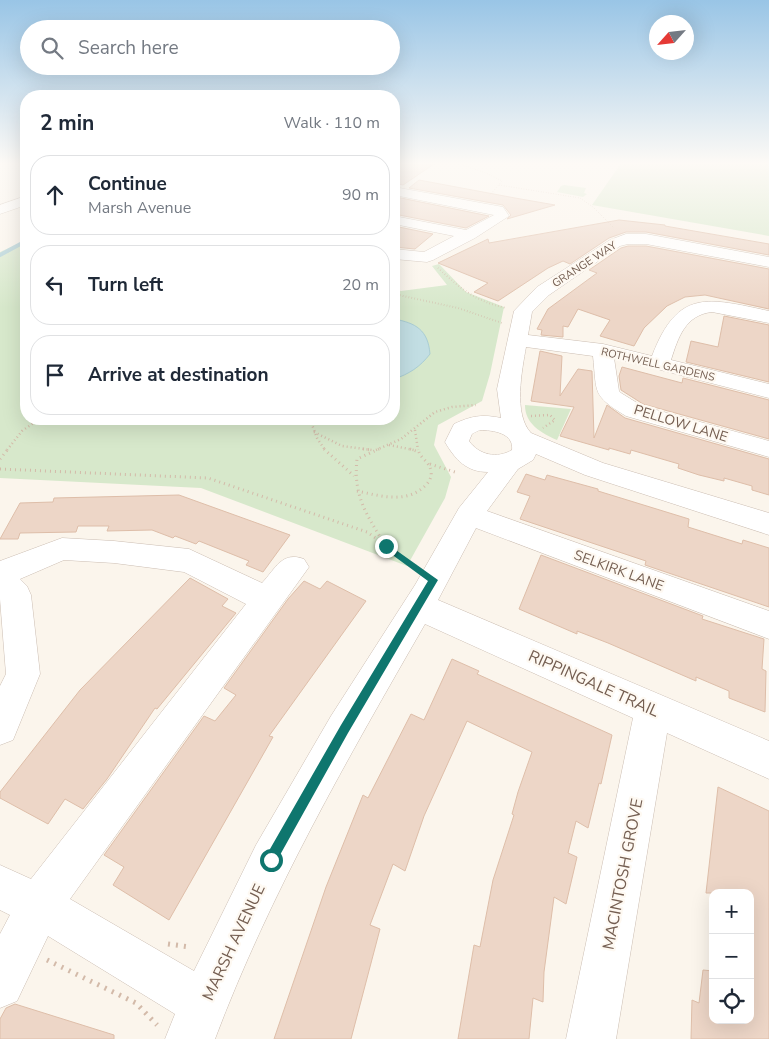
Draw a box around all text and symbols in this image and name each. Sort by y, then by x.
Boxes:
north arrow [649,15,694,60]
search box [20,20,400,75]
icon: search [38,34,66,62]
text: Search here [78,35,179,61]
text: 2 min [40,109,94,137]
text: Walk · 110 m [284,112,380,134]
text: Continue [88,171,167,197]
icon: ahead [41,181,69,209]
text: 90 m [342,184,379,206]
text: Marsh Avenue [88,197,191,219]
street label: GRANGE WAY [549,238,620,291]
icon: left [41,271,69,299]
text: Turn left [88,272,163,298]
text: 20 m [342,274,379,296]
street label: ROTHWELL GARDENS [599,344,717,385]
icon: arrive [41,361,69,389]
text: Arrive at destination [88,362,269,388]
street label: PELLOW LANE [632,400,730,447]
route end [375,535,398,558]
street label: SELKIRK LANE [571,545,666,596]
street label: RIPPINGALE TRAIL [525,645,663,723]
street label: MACINTOSH GROVE [598,797,648,952]
route start [260,849,283,872]
street label: MARSH AVENUE [197,881,271,1004]
map controls [709,889,754,1024]
button: + [709,889,754,934]
button: − [709,934,754,979]
button: locate [709,979,754,1024]

